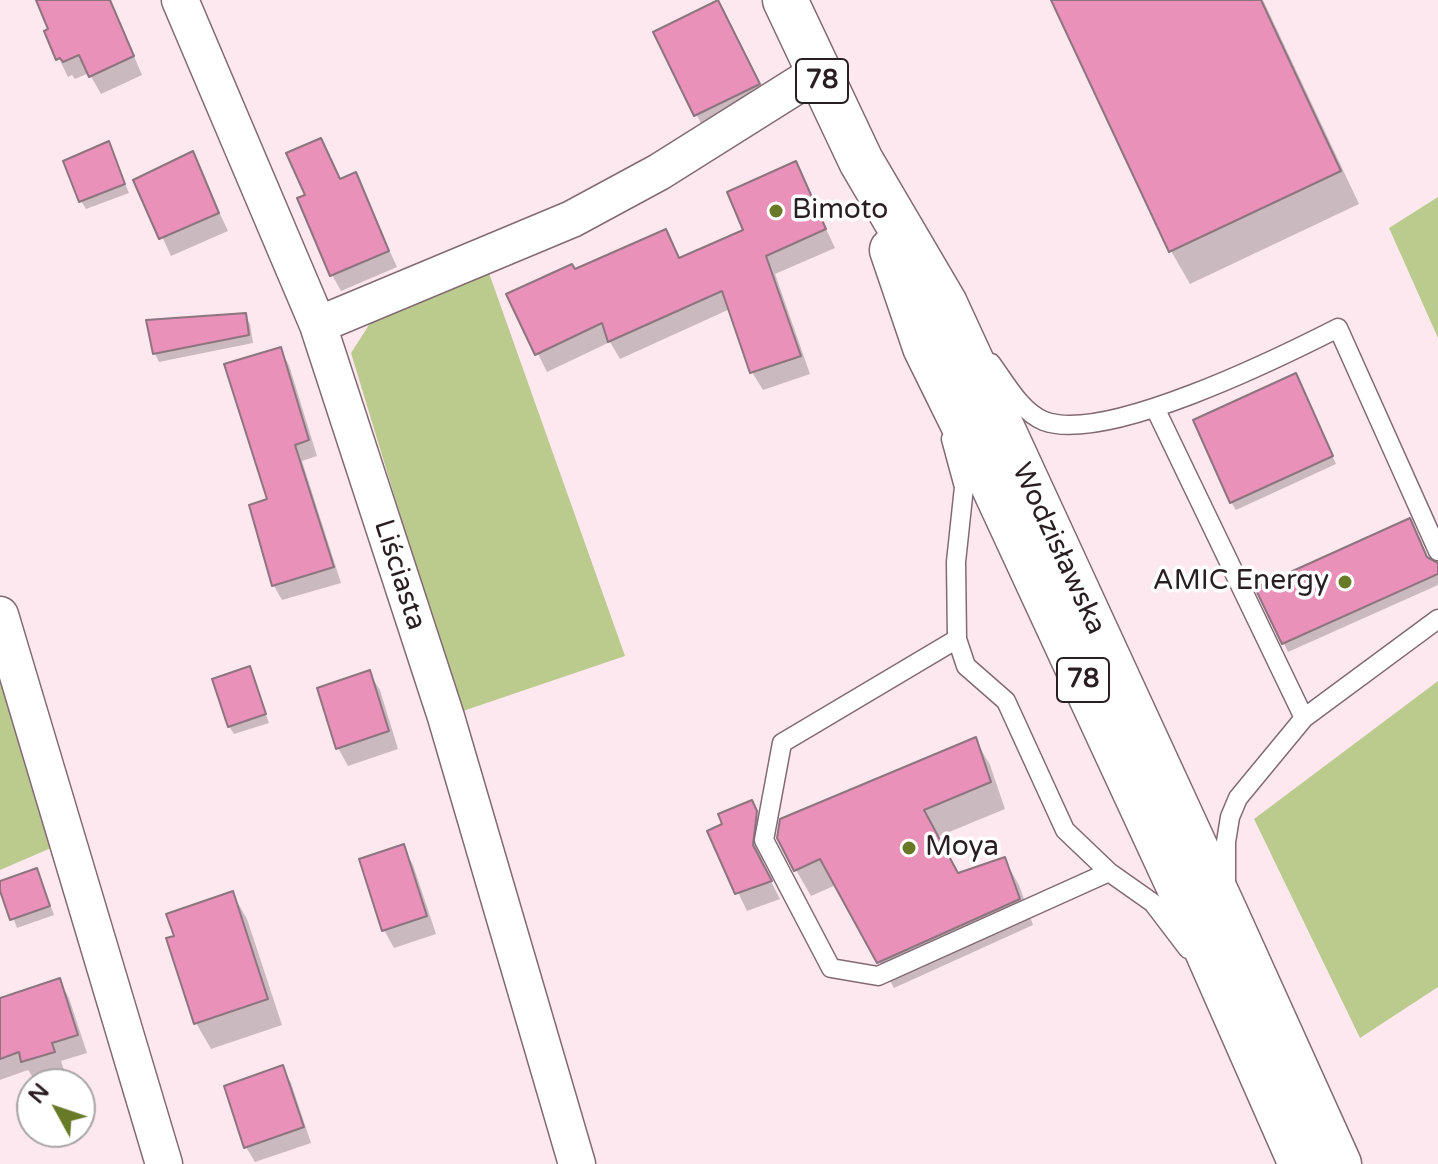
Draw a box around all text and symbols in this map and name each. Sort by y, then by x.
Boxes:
road number: 78 [796,59,848,103]
place label: Bimoto [792,194,888,228]
marker: Bimoto [767,202,785,220]
street label: Wodzisławska [1004,458,1112,640]
street label: Liściasta [365,516,433,634]
place label: AMIC Energy [1153,565,1329,599]
marker: AMIC Energy [1336,573,1354,591]
road number: 78 [1057,658,1109,702]
place label: Moya [925,831,999,865]
marker: Moya [900,839,918,857]
north arrow [16,1068,96,1148]
text: N [24,1079,55,1109]

